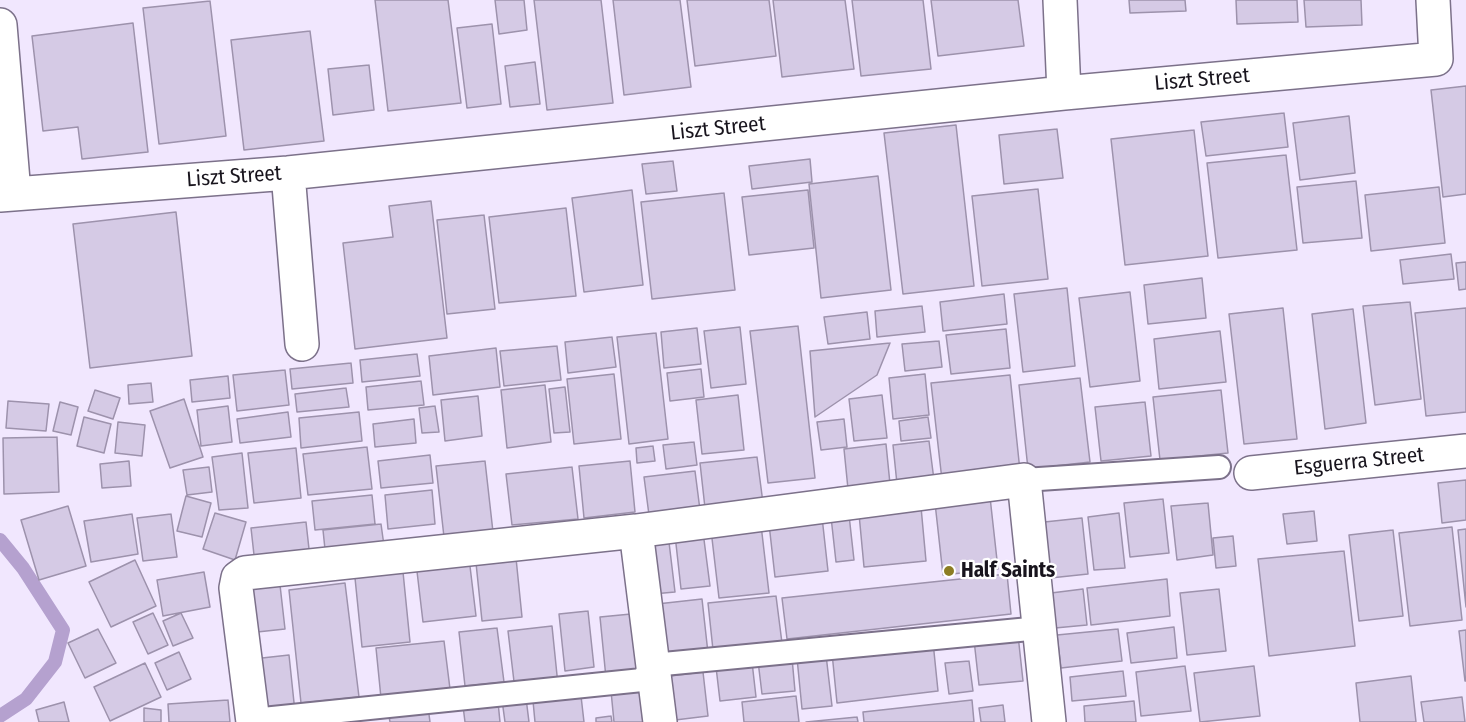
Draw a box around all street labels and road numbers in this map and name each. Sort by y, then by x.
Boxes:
street label: Liszt Street [1153,63,1251,97]
street label: Liszt Street [669,111,767,147]
street label: Liszt Street [186,161,282,193]
street label: Esguerra Street [1293,443,1425,481]

